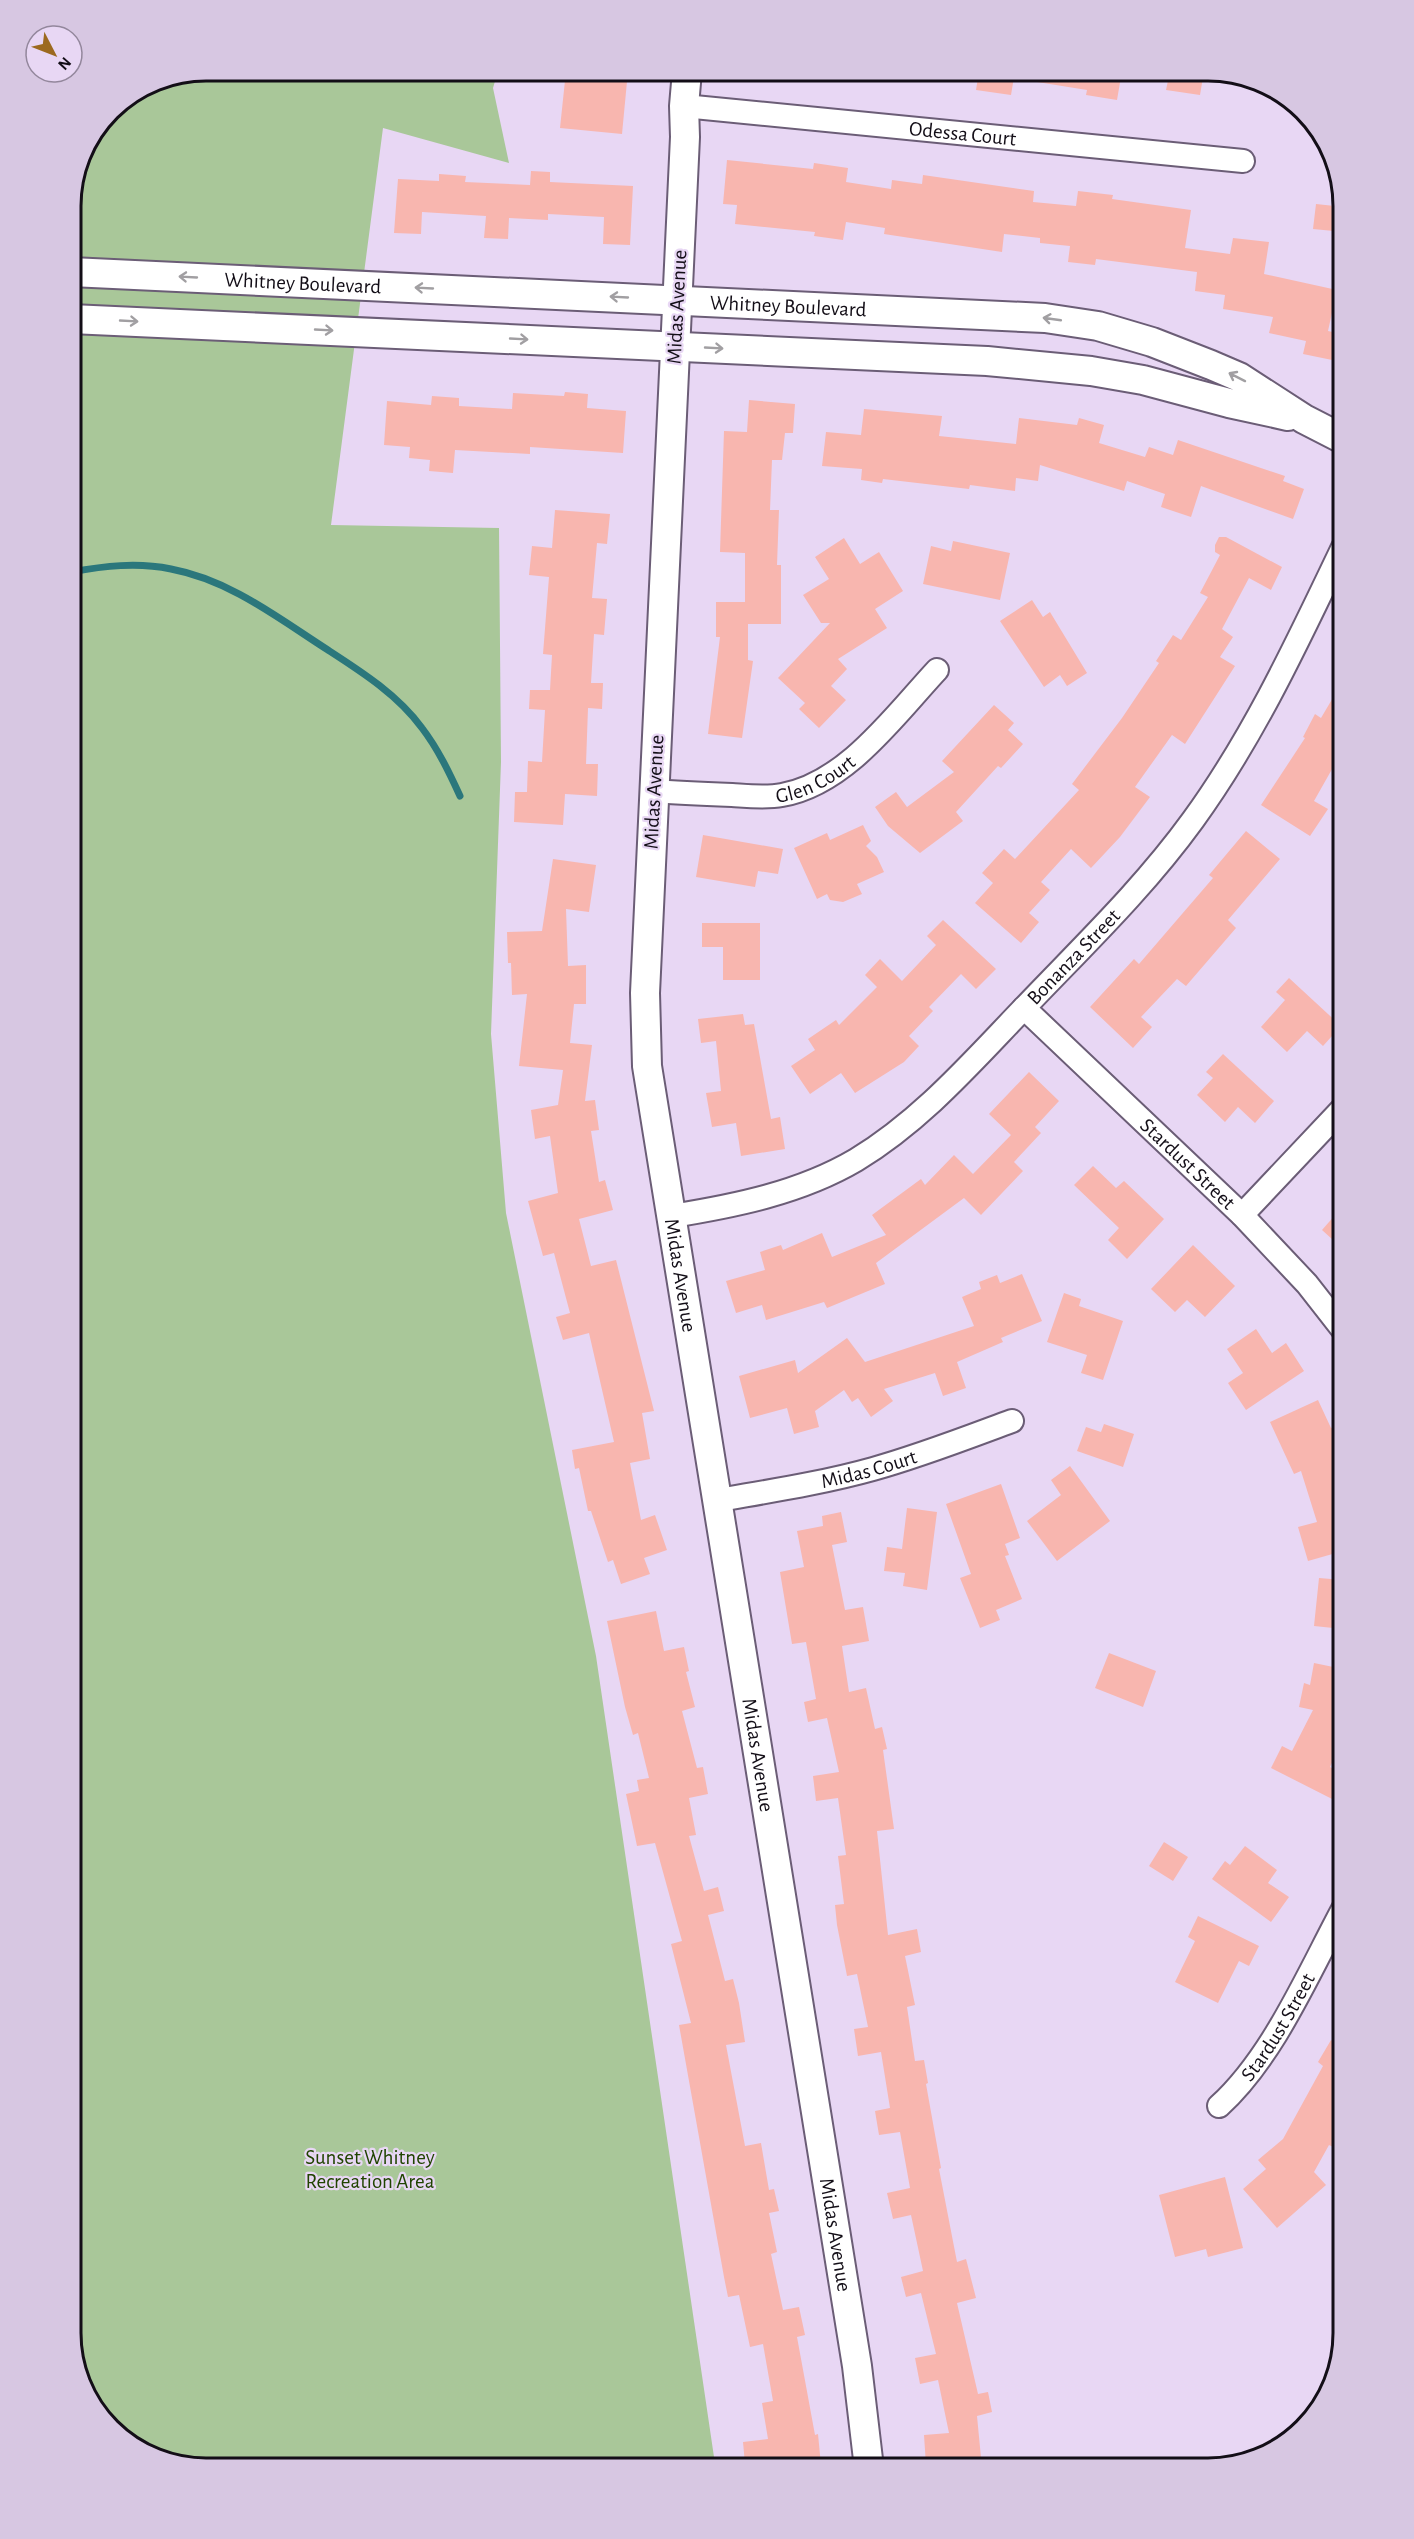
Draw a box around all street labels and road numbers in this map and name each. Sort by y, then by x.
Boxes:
street label: Odessa Court [908,118,1017,149]
street label: Midas Avenue [664,249,690,365]
street label: Whitney Boulevard [224,269,382,297]
street label: Whitney Boulevard [709,292,867,320]
street label: Midas Avenue [641,734,667,850]
street label: Glen Court [774,751,859,806]
street label: Bonanza Street [1023,905,1124,1008]
street label: Stardust Street [1136,1114,1240,1213]
street label: Midas Avenue [661,1217,700,1334]
street label: Midas Court [819,1446,920,1492]
street label: Midas Avenue [739,1697,778,1813]
street label: Stardust Street [1237,1970,1319,2085]
street label: Midas Avenue [816,2176,855,2293]

